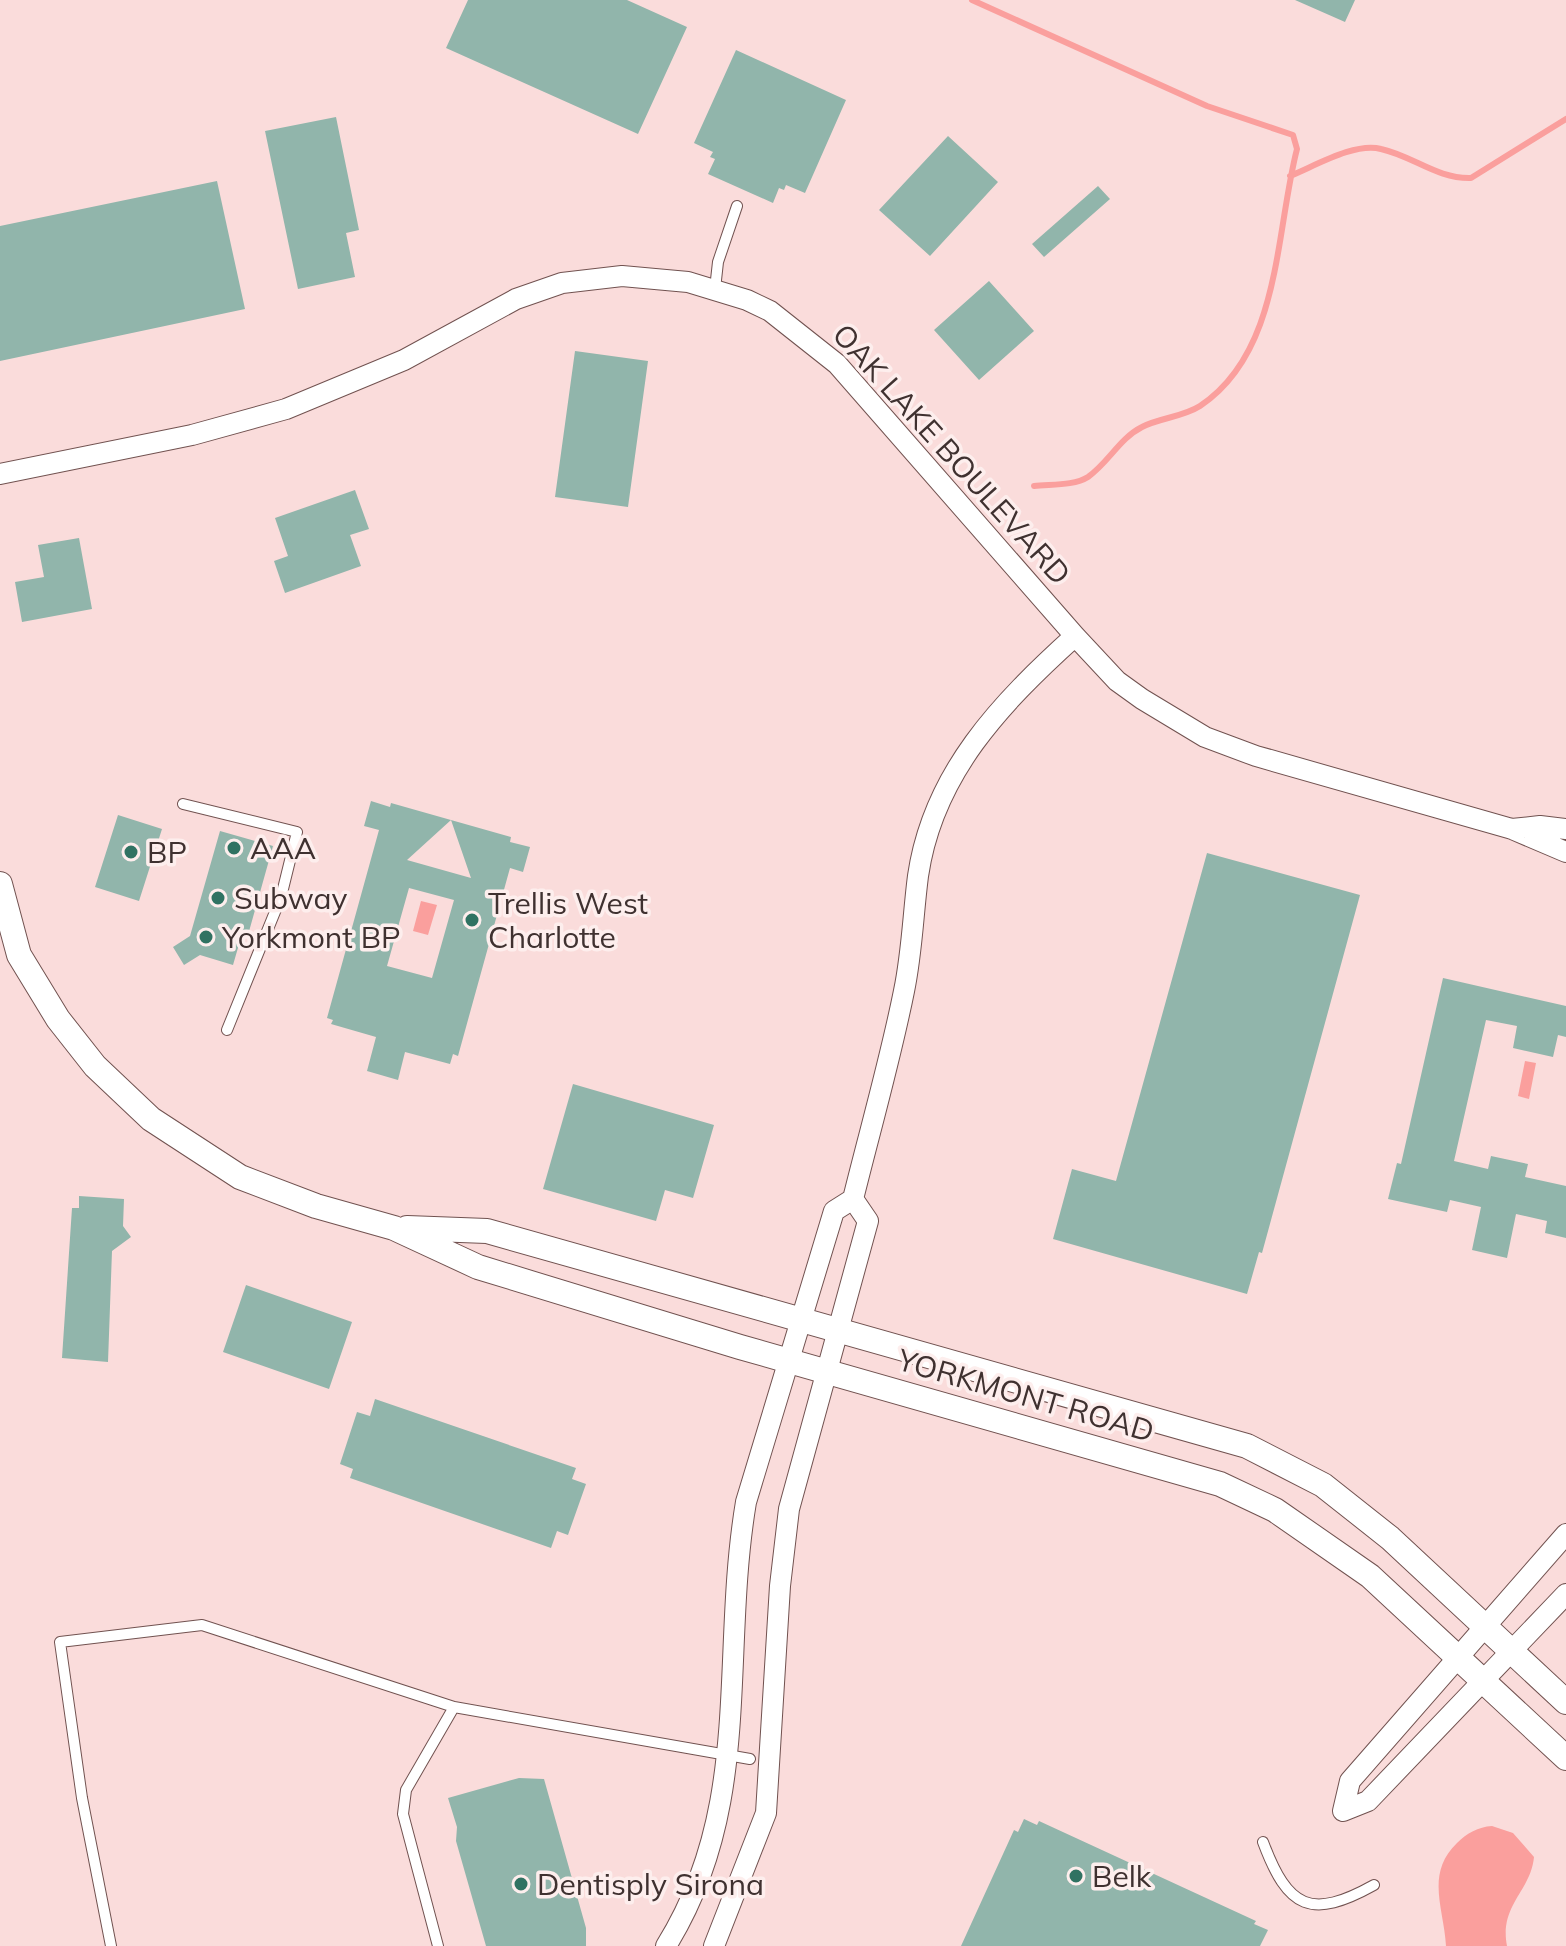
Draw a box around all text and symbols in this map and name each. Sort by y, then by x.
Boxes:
street label: OAK LAKE BOULEVARD [825,316,1079,592]
place label: AAA [250,829,316,867]
place label: BP [147,833,187,871]
marker: AAA [225,839,243,857]
marker: BP [122,843,140,861]
place label: Subway [234,879,347,917]
place label: Trellis West Charlotte [488,884,648,956]
marker: Subway [209,889,227,907]
marker: Trellis West Charlotte [463,911,481,929]
place label: Yorkmont BP [221,918,401,956]
marker: Yorkmont BP [197,928,215,946]
street label: YORKMONT ROAD [892,1340,1159,1450]
place label: Belk [1092,1857,1152,1895]
place label: Dentisply Sirona [537,1865,764,1903]
marker: Belk [1067,1867,1085,1885]
marker: Dentisply Sirona [512,1875,530,1893]

